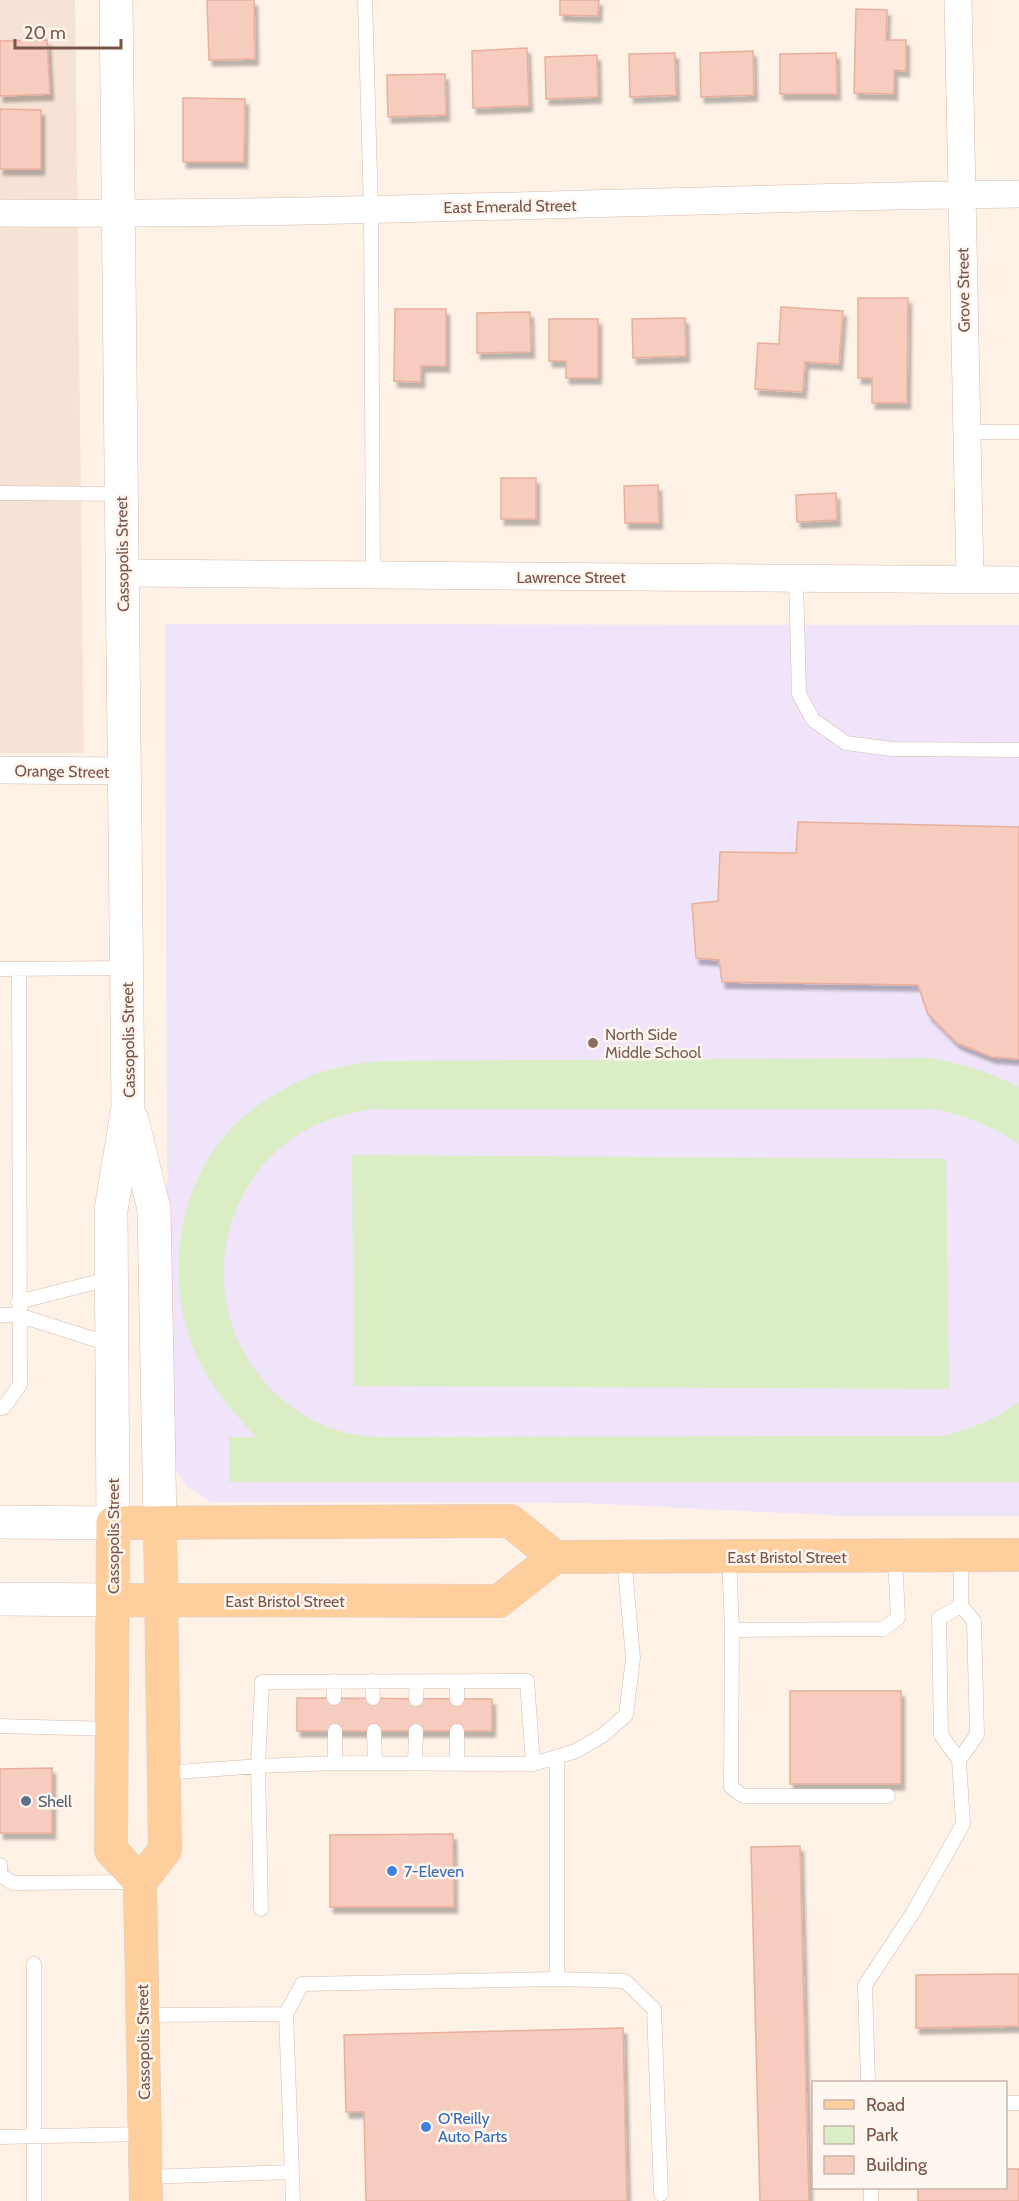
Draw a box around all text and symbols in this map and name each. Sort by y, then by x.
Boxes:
scale bar [15,12,122,50]
text: 20 m [24,22,66,44]
street label: East Emerald Street [443,196,577,217]
street label: Grove Street [953,247,974,333]
street label: Cassopolis Street [112,495,133,612]
street label: Lawrence Street [516,568,626,587]
street label: Orange Street [15,761,110,782]
street label: Cassopolis Street [118,981,139,1098]
place label: North Side Middle School [605,1025,701,1062]
marker: North Side Middle School [586,1036,600,1050]
street label: Cassopolis Street [104,1477,123,1594]
street label: East Bristol Street [727,1548,847,1567]
street label: East Bristol Street [225,1592,345,1611]
place label: Shell [38,1792,72,1811]
marker: Shell [19,1794,33,1808]
place label: 7-Eleven [404,1862,464,1881]
marker: 7-Eleven [385,1864,399,1878]
street label: Cassopolis Street [133,1983,154,2100]
legend [812,2081,1007,2189]
text: Road [866,2094,905,2116]
place label: O'Reilly Auto Parts [438,2109,508,2146]
marker: O'Reilly Auto Parts [419,2120,433,2134]
text: Park [866,2124,899,2146]
text: Building [866,2154,928,2176]

